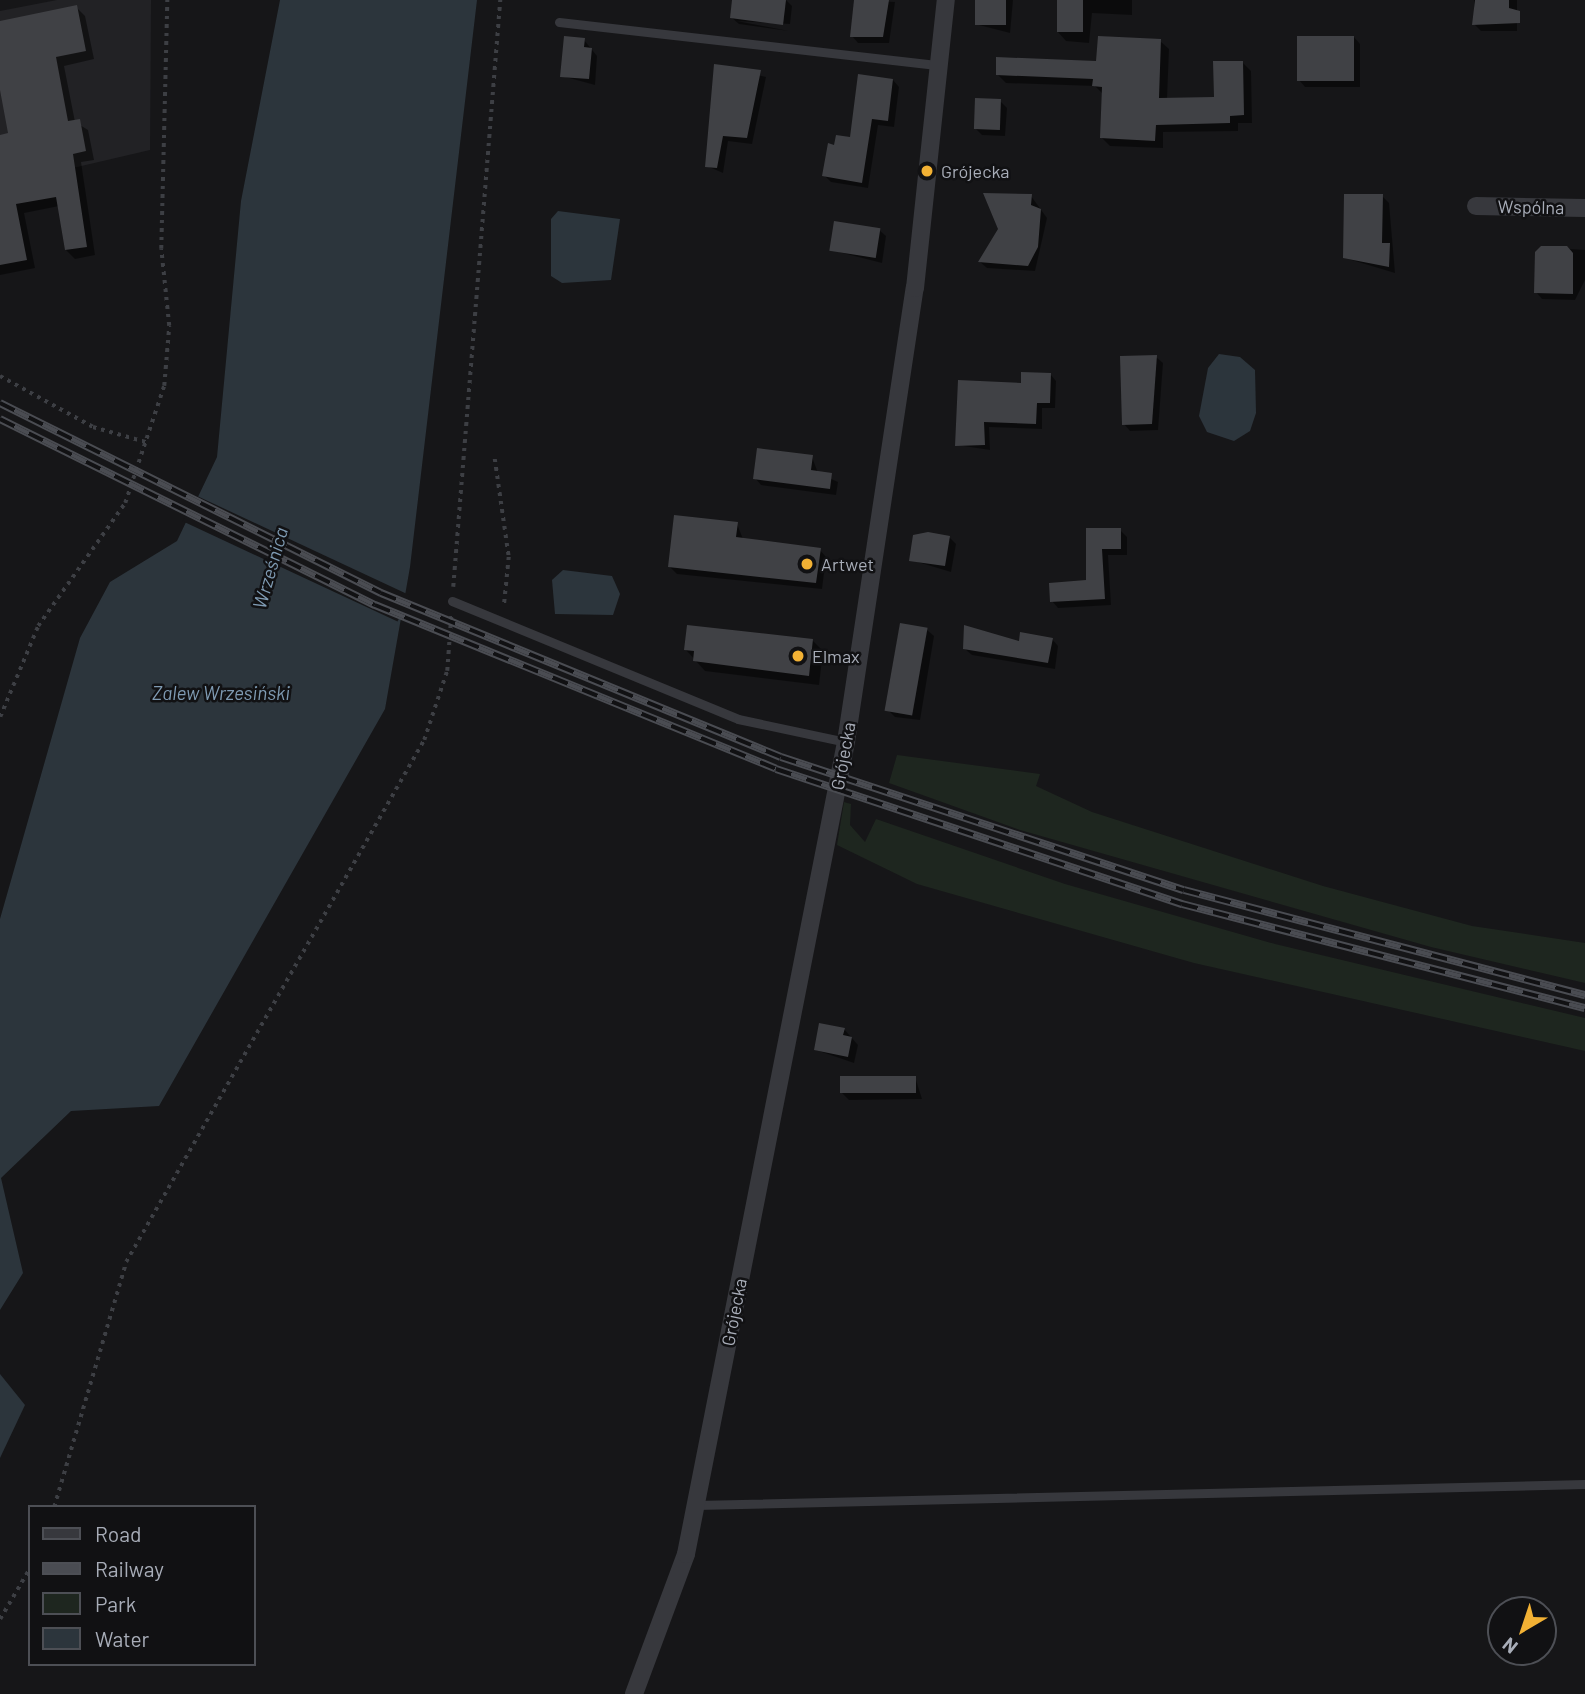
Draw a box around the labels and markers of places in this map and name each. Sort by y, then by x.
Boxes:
place label: Grójecka [941,160,1010,182]
marker: Grójecka [919,163,935,179]
place label: Artwet [821,553,874,575]
marker: Artwet [799,556,815,572]
place label: Elmax [812,645,860,667]
marker: Elmax [790,648,806,664]

